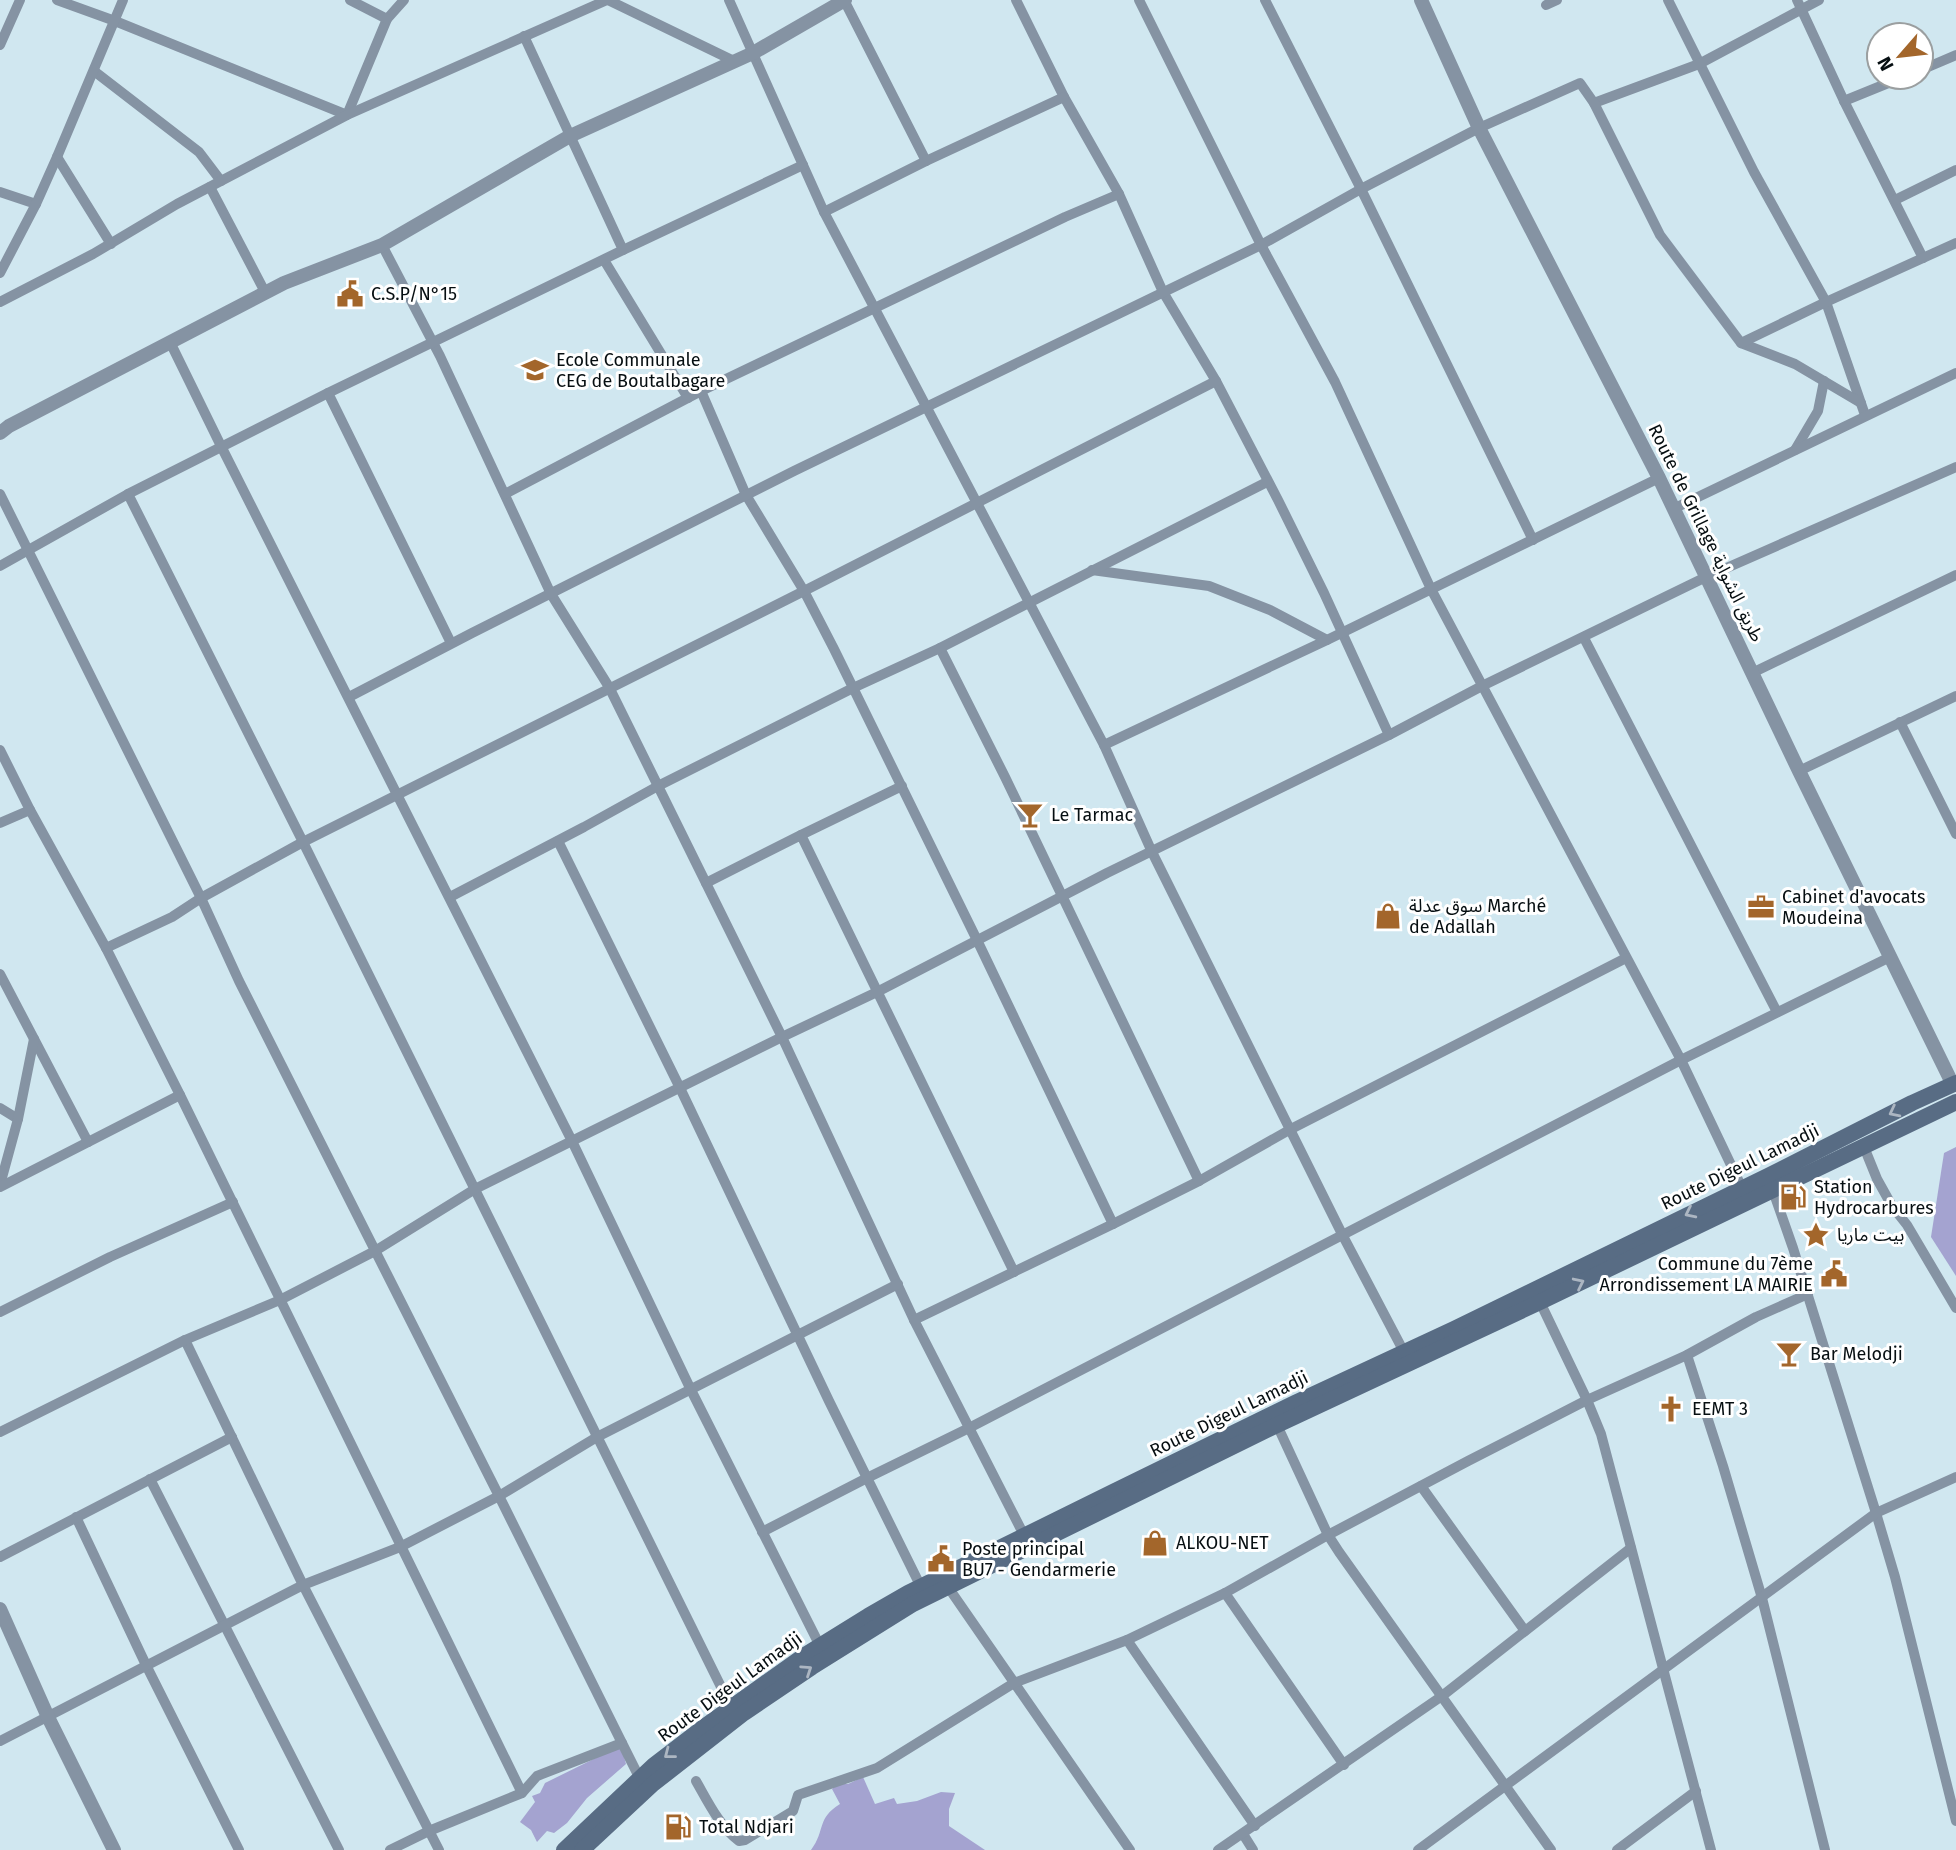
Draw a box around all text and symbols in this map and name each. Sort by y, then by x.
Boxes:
north arrow [1865,21,1935,91]
text: N [1872,53,1899,75]
public building icon: C.S.P/N°15 [335,279,365,309]
place label: C.S.P/N°15 [371,283,457,305]
place label: Ecole Communale CEG de Boutalbagare [556,349,725,392]
school or university icon: Ecole Communale CEG de Boutalbagare [520,355,550,385]
street label: Route de Grillage طريق الشواية [1644,421,1768,645]
bar icon: Le Tarmac [1015,800,1045,830]
place label: Le Tarmac [1051,804,1133,826]
place label: Cabinet d'avocats Moudeina [1782,886,1925,929]
office icon: Cabinet d'avocats Moudeina [1746,892,1776,922]
place label: سوق عدلة Marché de Adallah [1409,895,1546,938]
shop icon: سوق عدلة Marché de Adallah [1373,901,1403,931]
one-way arrow [1889,1104,1901,1118]
street label: Route Digeul Lamadji [1657,1119,1823,1215]
place label: Station Hydrocarbures [1814,1176,1934,1219]
fuel station icon: Station Hydrocarbures [1778,1182,1808,1212]
one-way arrow [1685,1205,1697,1219]
place icon: بيت ماريا [1801,1220,1831,1250]
place label: بيت ماريا [1837,1224,1904,1246]
place label: Commune du 7ème Arrondissement LA MAIRIE [1599,1253,1813,1296]
public building icon: Commune du 7ème Arrondissement LA MAIRIE [1819,1259,1849,1289]
one-way arrow [1572,1277,1584,1291]
bar icon: Bar Melodji [1774,1339,1804,1369]
place label: Bar Melodji [1810,1343,1903,1365]
street label: Route Digeul Lamadji [1146,1366,1312,1462]
church icon: EEMT 3 [1656,1394,1686,1424]
place label: EEMT 3 [1692,1398,1748,1420]
shop icon: ALKOU-NET [1140,1528,1170,1558]
place label: ALKOU-NET [1176,1532,1269,1554]
place label: Poste principal BU7 - Gendarmerie [962,1538,1116,1581]
public building icon: Poste principal BU7 - Gendarmerie [926,1544,956,1574]
street label: Route Digeul Lamadji [653,1627,807,1747]
one-way arrow [799,1666,812,1678]
one-way arrow [664,1746,676,1759]
fuel station icon: Total Ndjari [663,1812,693,1842]
place label: Total Ndjari [699,1816,794,1838]

